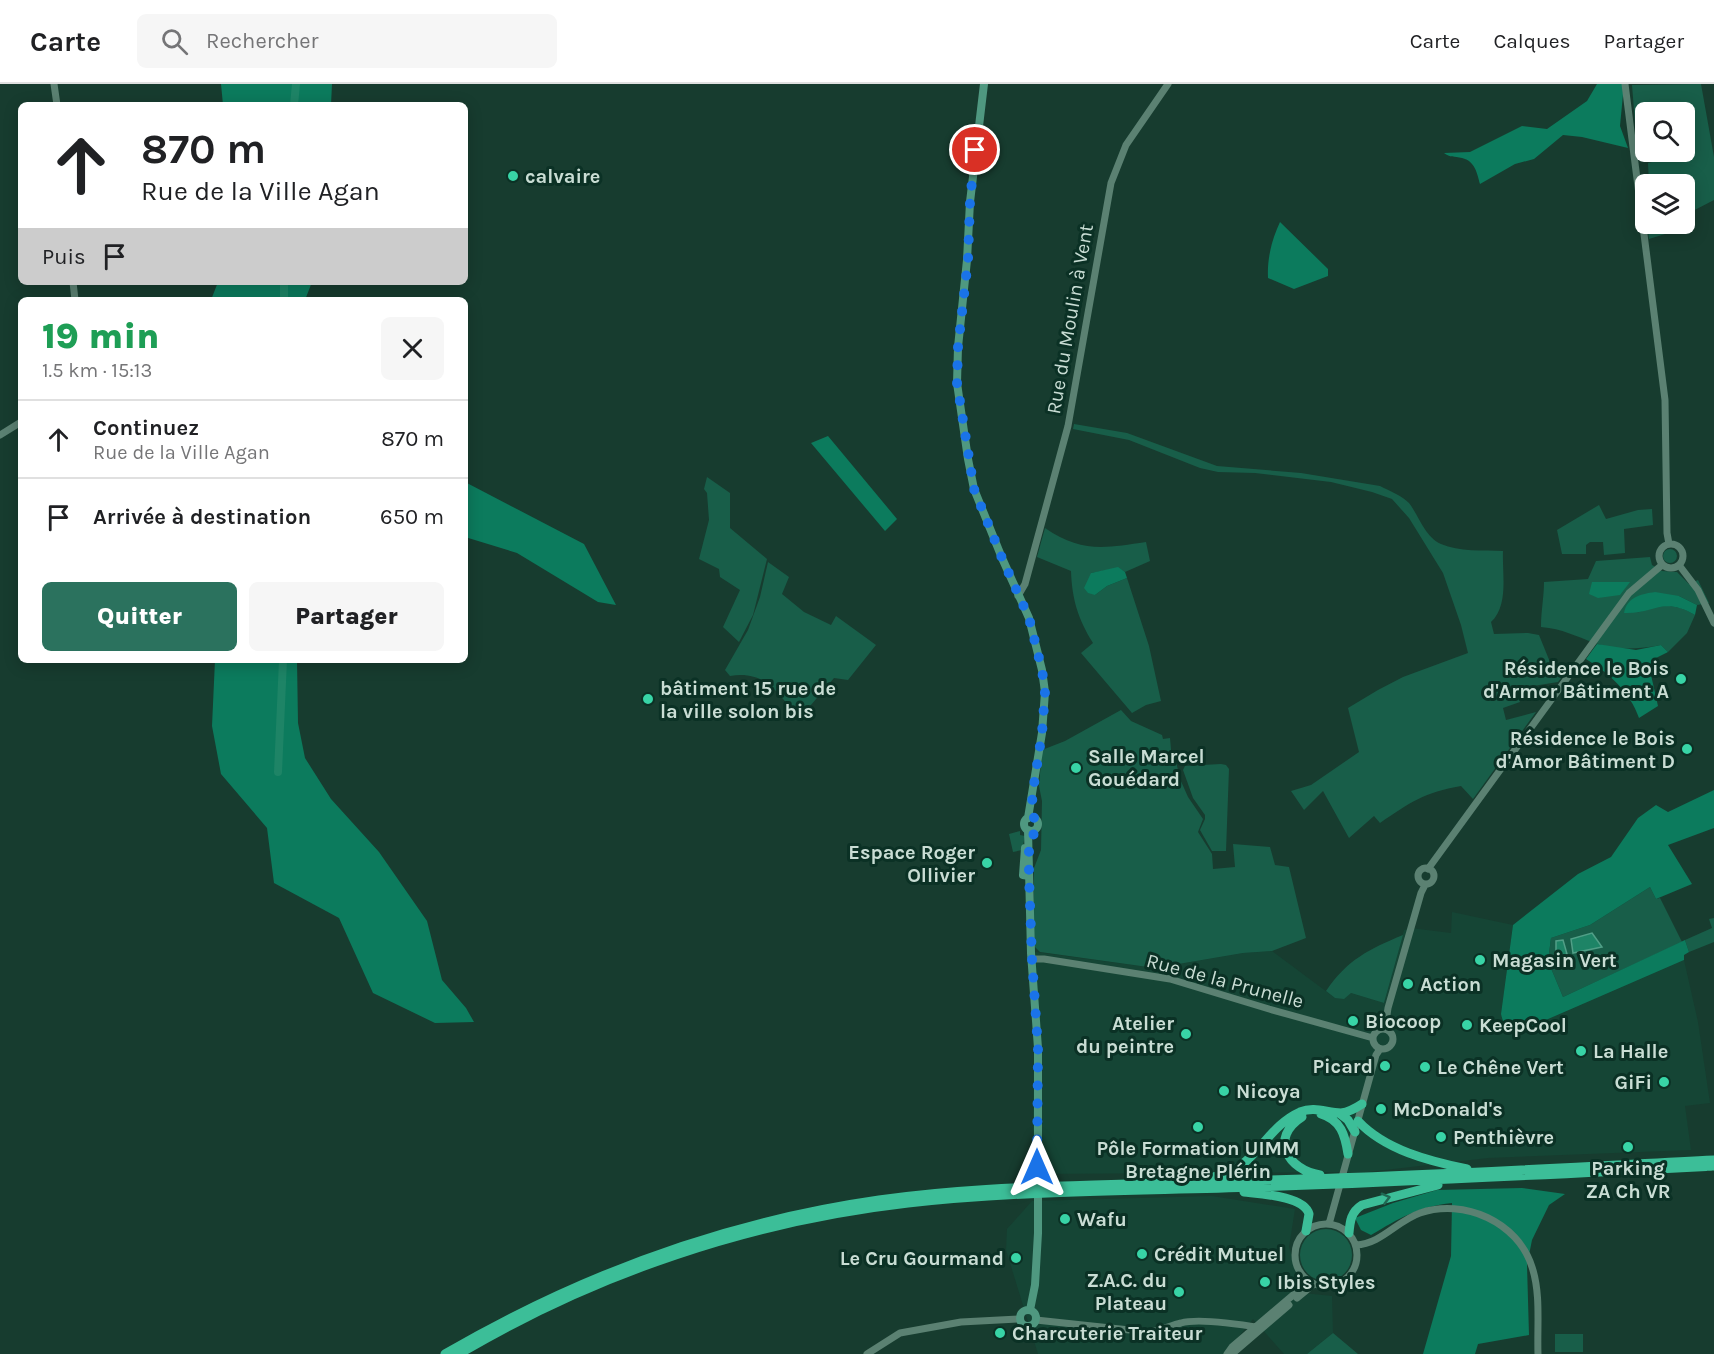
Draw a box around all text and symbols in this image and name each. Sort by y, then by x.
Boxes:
search box [137,14,557,68]
text: Carte [30,25,101,58]
icon: search [158,25,191,58]
text: Rechercher [206,28,319,54]
text: Carte [1410,29,1460,53]
text: Calques [1493,29,1571,53]
text: Partager [1604,29,1684,53]
map controls [1635,102,1695,234]
button: search [1635,102,1695,162]
text: 870 m [141,124,266,174]
pin [949,124,1000,175]
icon: ahead [42,126,120,204]
icon: arrive [958,133,991,166]
place label: calvaire [525,165,600,188]
marker: calvaire [506,169,520,183]
button: layers [1635,174,1695,234]
text: Rue de la Ville Agan [141,175,380,207]
street label: Rue du Moulin à Vent [1042,222,1098,416]
icon: arrive [98,240,131,273]
text: Puis [42,244,86,270]
text: 19 min [42,315,159,357]
button: close [381,317,444,380]
text: 1.5 km · 15:13 [42,359,152,382]
text: Continuez [93,415,199,441]
icon: ahead [42,423,75,456]
text: 870 m [381,426,444,452]
text: Rue de la Ville Agan [93,441,270,464]
icon: arrive [42,501,75,534]
text: Arrivée à destination [93,504,311,530]
text: 650 m [380,504,444,530]
button: Quitter [42,582,237,651]
button: Partager [249,582,444,651]
place label: Résidence le Bois d'Armor Bâtiment A [1483,657,1669,703]
marker: Résidence le Bois d'Armor Bâtiment A [1674,672,1688,686]
place label: bâtiment 15 rue de la ville solon bis [660,677,836,723]
marker: bâtiment 15 rue de la ville solon bis [641,692,655,706]
place label: Résidence le Bois d'Amor Bâtiment D [1496,727,1675,773]
marker: Résidence le Bois d'Amor Bâtiment D [1680,742,1694,756]
place label: Salle Marcel Gouédard [1088,745,1205,791]
marker: Salle Marcel Gouédard [1069,761,1083,775]
place label: Espace Roger Ollivier [848,841,975,887]
marker: Espace Roger Ollivier [980,856,994,870]
street label: Rue de la Prunelle [1144,949,1306,1013]
place label: Magasin Vert [1492,949,1617,972]
marker: Magasin Vert [1473,953,1487,967]
place label: Action [1420,973,1481,996]
marker: Action [1401,977,1415,991]
place label: Biocoop [1365,1010,1441,1033]
place label: Atelier du peintre [1076,1012,1174,1058]
marker: Biocoop [1346,1014,1360,1028]
place label: KeepCool [1479,1014,1567,1037]
marker: KeepCool [1460,1018,1474,1032]
marker: Atelier du peintre [1179,1027,1193,1041]
place label: La Halle [1593,1040,1668,1063]
marker: La Halle [1574,1044,1588,1058]
place label: Picard [1312,1055,1373,1078]
place label: Le Chêne Vert [1437,1056,1564,1079]
marker: Picard [1378,1059,1392,1073]
marker: Le Chêne Vert [1418,1060,1432,1074]
place label: GiFi [1614,1071,1652,1094]
marker: GiFi [1657,1075,1671,1089]
place label: Nicoya [1236,1080,1301,1103]
marker: Nicoya [1217,1084,1231,1098]
place label: McDonald's [1393,1098,1503,1121]
marker: McDonald's [1374,1102,1388,1116]
marker: Pôle Formation UIMM Bretagne Plérin [1191,1120,1205,1134]
place label: Penthièvre [1453,1126,1554,1149]
marker: Penthièvre [1434,1130,1448,1144]
position arrow [1005,1135,1069,1199]
place label: Pôle Formation UIMM Bretagne Plérin [1097,1137,1299,1183]
marker: Parking ZA Ch VR [1621,1140,1635,1154]
place label: Parking ZA Ch VR [1585,1157,1671,1203]
one-way arrow [1381,1193,1391,1206]
place label: Wafu [1077,1208,1127,1231]
marker: Wafu [1058,1212,1072,1226]
place label: Crédit Mutuel [1154,1243,1284,1266]
place label: Le Cru Gourmand [840,1247,1004,1270]
marker: Crédit Mutuel [1135,1247,1149,1261]
marker: Le Cru Gourmand [1009,1251,1023,1265]
place label: Z.A.C. du Plateau [1086,1269,1167,1315]
place label: Ibis Styles [1277,1271,1376,1294]
marker: Ibis Styles [1258,1275,1272,1289]
marker: Z.A.C. du Plateau [1172,1285,1186,1299]
place label: Charcuterie Traiteur [1012,1322,1202,1345]
marker: Charcuterie Traiteur [993,1326,1007,1340]

